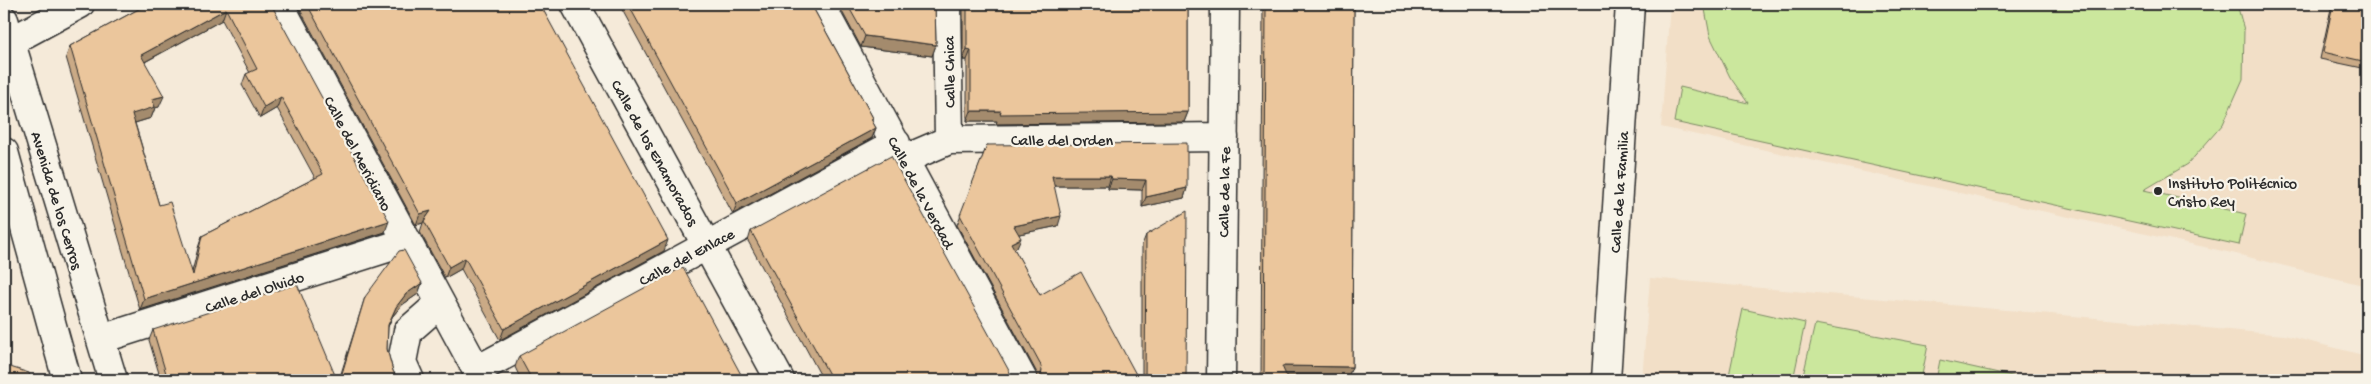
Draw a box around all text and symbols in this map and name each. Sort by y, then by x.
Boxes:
street label: Calle Chica [941,35,962,108]
street label: Calle de los Enamorados [605,77,701,231]
street label: Calle del Meridiano [318,94,394,215]
street label: Avenida de los Cerros [25,130,85,273]
street label: Calle de la Familia [1608,130,1635,254]
street label: Calle del Orden [1011,133,1113,152]
street label: Calle de la Verdad [881,134,957,255]
street label: Calle de la Fe [1216,146,1237,238]
place label: Instituto Politécnico Cristo Rey [2168,176,2297,213]
marker: Instituto Politécnico Cristo Rey [2152,185,2164,197]
street label: Calle del Enlace [637,226,739,292]
street label: Calle del Olvido [203,269,307,319]

